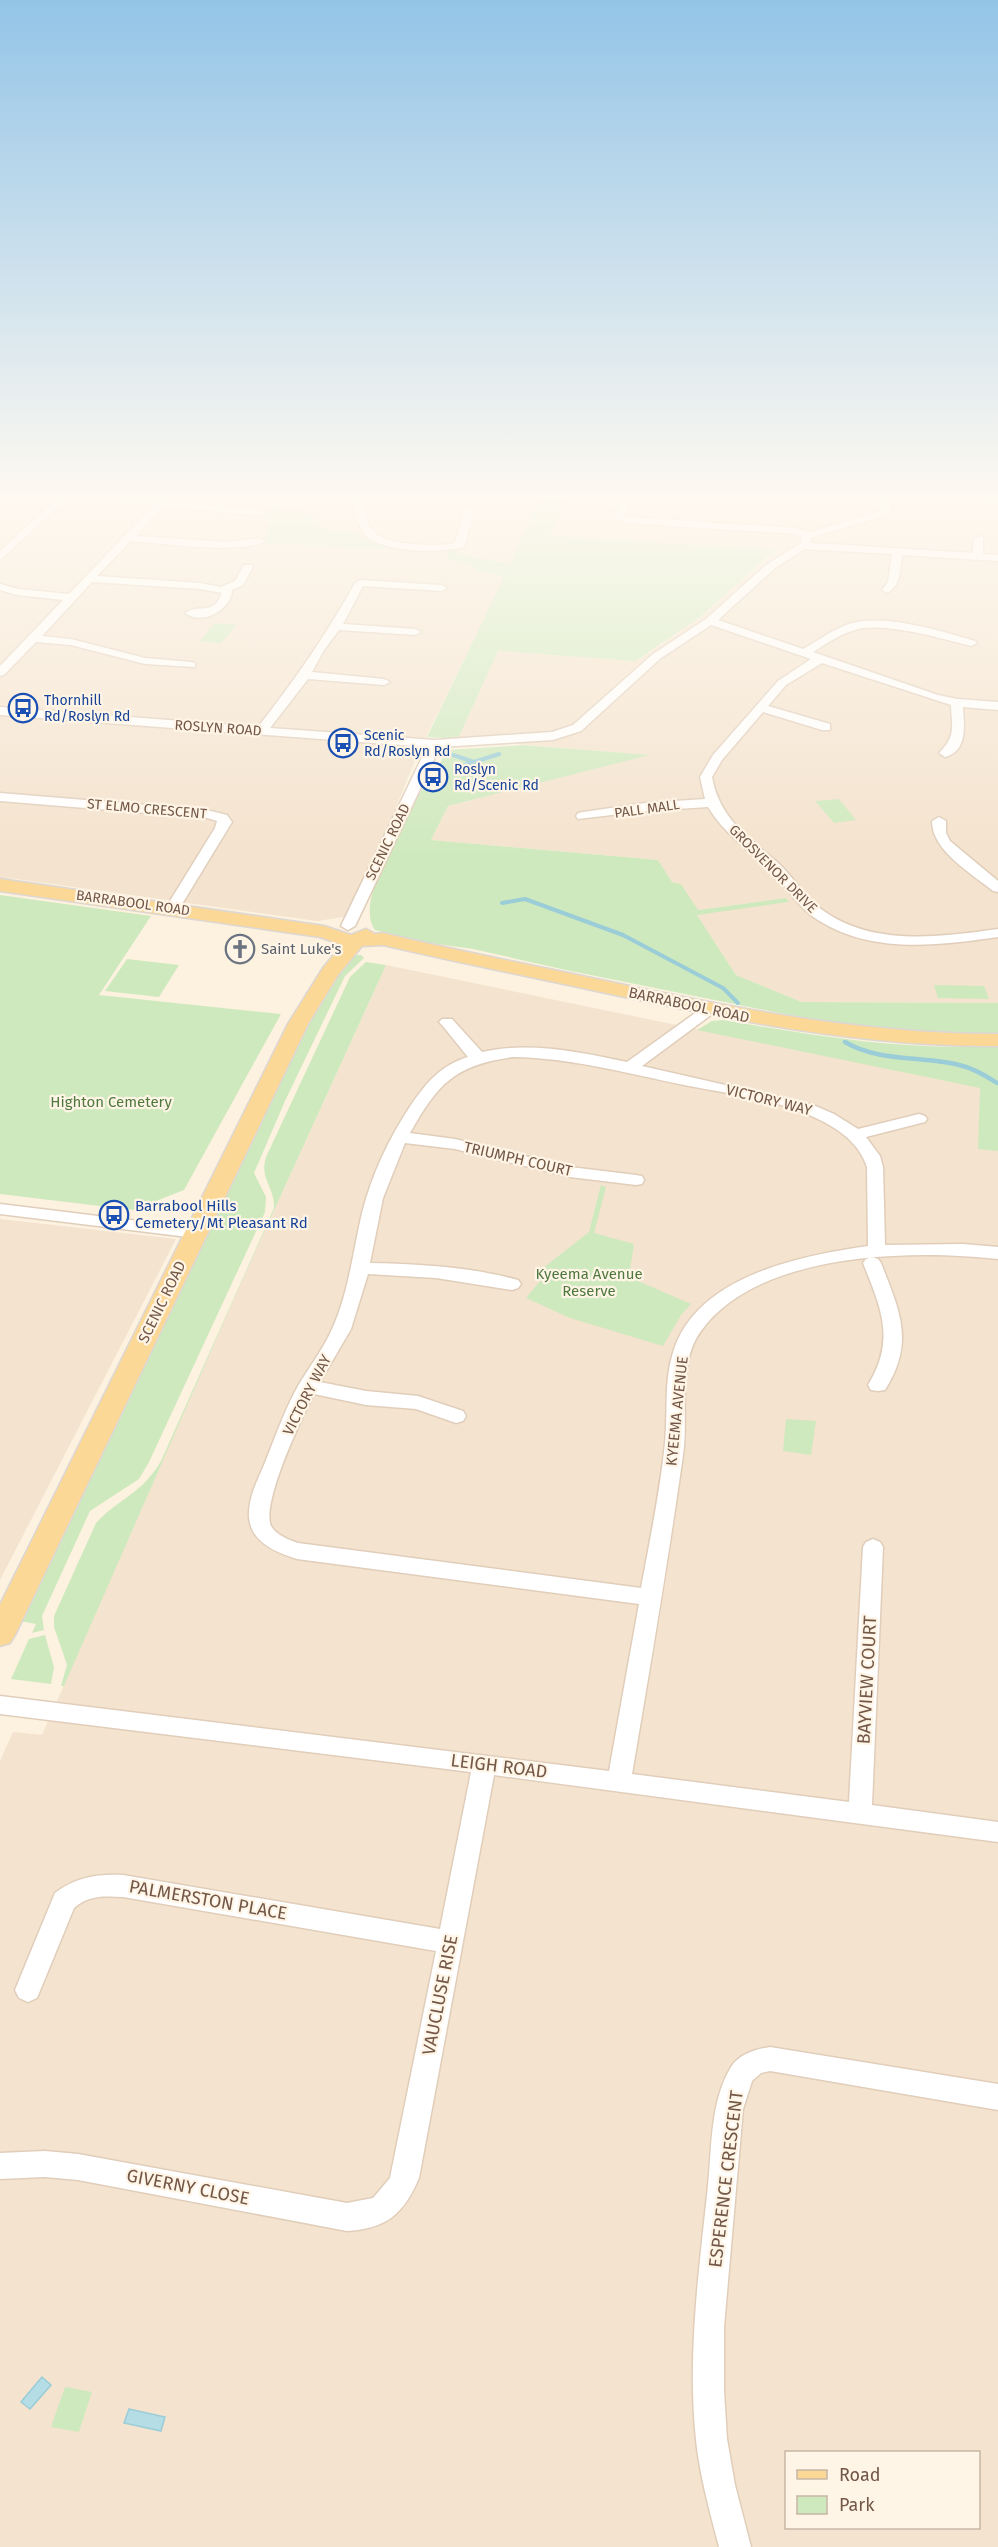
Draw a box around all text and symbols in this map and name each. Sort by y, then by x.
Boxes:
bus stop icon: Thornhill Rd/Roslyn Rd [7,692,39,724]
place label: Thornhill Rd/Roslyn Rd [44,692,130,725]
street label: ROSLYN ROAD [174,716,262,740]
bus stop icon: Scenic Rd/Roslyn Rd [327,727,359,759]
place label: Scenic Rd/Roslyn Rd [364,727,450,760]
bus stop icon: Roslyn Rd/Scenic Rd [417,761,449,793]
place label: Roslyn Rd/Scenic Rd [454,761,539,794]
street label: ST ELMO CRESCENT [86,795,208,823]
street label: PALL MALL [613,796,681,822]
street label: SCENIC ROAD [362,801,414,883]
street label: GROSVENOR DRIVE [725,821,821,917]
street label: BARRABOOL ROAD [75,887,191,919]
church icon: Saint Luke's [224,933,256,965]
place label: Saint Luke's [261,940,341,958]
street label: BARRABOOL ROAD [627,983,751,1027]
street label: VICTORY WAY [724,1081,815,1120]
park label: Highton Cemetery [50,1093,172,1111]
street label: TRIUMPH COURT [462,1138,574,1180]
place label: Barrabool Hills Cemetery/Mt Pleasant Rd [135,1197,308,1232]
bus stop icon: Barrabool Hills Cemetery/Mt Pleasant Rd [98,1199,130,1231]
street label: SCENIC ROAD [134,1258,190,1346]
park label: Kyeema Avenue Reserve [535,1265,643,1300]
street label: VICTORY WAY [279,1351,335,1438]
street label: KYEEMA AVENUE [662,1355,692,1467]
street label: BAYVIEW COURT [853,1614,881,1745]
street label: LEIGH ROAD [449,1749,549,1783]
street label: PALMERSTON PLACE [127,1875,289,1925]
street label: VAUCLUSE RISE [418,1933,462,2057]
street label: ESPERENCE CRESCENT [704,2089,748,2269]
street label: GIVERNY CLOSE [125,2164,251,2210]
legend [785,2451,980,2529]
text: Road [839,2464,881,2486]
text: Park [839,2494,875,2516]

